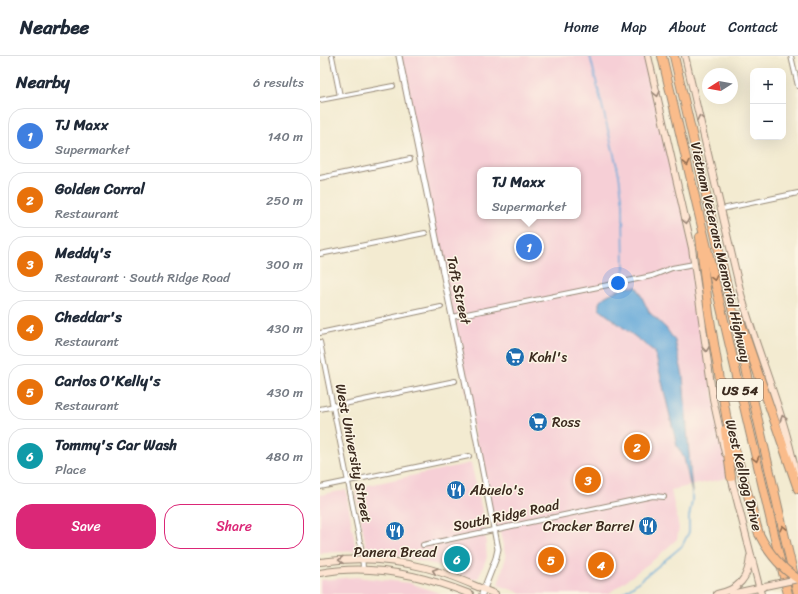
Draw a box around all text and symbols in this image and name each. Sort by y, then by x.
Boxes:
text: Nearbee [20,11,89,44]
text: Home [564,15,599,40]
text: Map [621,15,647,40]
text: About [669,15,706,40]
text: Contact [728,15,778,40]
text: Nearby [16,67,70,97]
north arrow [702,68,738,104]
map controls [750,68,786,140]
button: + [750,68,786,104]
text: 6 results [253,71,304,94]
one-way arrow [652,91,660,97]
button: − [750,104,786,140]
text: TJ Maxx [55,112,108,138]
one-way arrow [696,115,704,121]
text: 1 [27,125,33,148]
text: 140 m [268,125,303,148]
text: Supermarket [55,138,130,161]
street label: Vietnam Veterans Memorial Highway [683,139,758,366]
one-way arrow [683,160,691,166]
popup [477,167,581,219]
text: TJ Maxx [492,169,545,195]
text: Golden Corral [55,176,145,202]
text: 2 [26,189,34,212]
text: 250 m [266,189,303,212]
text: Supermarket [492,195,566,218]
text: Restaurant [55,202,119,225]
one-way arrow [682,217,690,224]
pin: 1 [516,232,542,262]
text: Meddy's [55,240,111,266]
text: 3 [26,253,34,276]
text: 300 m [266,253,303,276]
street label: Taft Street [439,254,478,328]
text: Restaurant · South Ridge Road [55,266,230,289]
your location [608,273,628,293]
one-way arrow [709,274,718,281]
text: Cheddar's [55,304,122,330]
text: 4 [26,317,34,340]
text: 430 m [266,317,303,340]
text: Restaurant [55,330,119,353]
place label: Kohl's [529,345,567,370]
supermarket icon: Kohl's [504,346,526,368]
one-way arrow [701,346,710,352]
text: Carlos O'Kelly's [55,368,160,394]
road number: US 54 [717,379,763,401]
text: 5 [26,381,34,404]
text: 430 m [266,381,303,404]
street label: West University Street [328,381,379,525]
text: Restaurant [55,394,119,417]
place label: Ross [552,410,581,435]
supermarket icon: Ross [527,411,549,433]
one-way arrow [779,415,788,422]
street label: West Kellogg Drive [718,417,769,534]
text: Tommy's Car Wash [55,432,177,458]
pin: 2 [624,432,650,462]
text: 6 [26,445,34,468]
text: 480 m [265,445,303,468]
one-way arrow [752,456,760,463]
text: Place [55,458,86,481]
pin: 3 [575,465,601,495]
place label: Abuelo's [469,478,524,503]
restaurant icon: Abuelo's [445,479,467,501]
street label: South Ridge Road [451,492,563,539]
button: Save [16,504,156,549]
button: Share [164,504,304,549]
place label: Cracker Barrel [543,514,635,539]
restaurant icon: Cracker Barrel [637,515,659,537]
restaurant icon: Panera Bread [384,520,406,542]
one-way arrow [780,525,788,532]
place label: Panera Bread [354,540,438,565]
pin: 6 [444,544,470,574]
pin: 5 [538,545,564,575]
pin: 4 [588,550,614,580]
one-way arrow [338,556,344,564]
one-way arrow [431,567,438,576]

